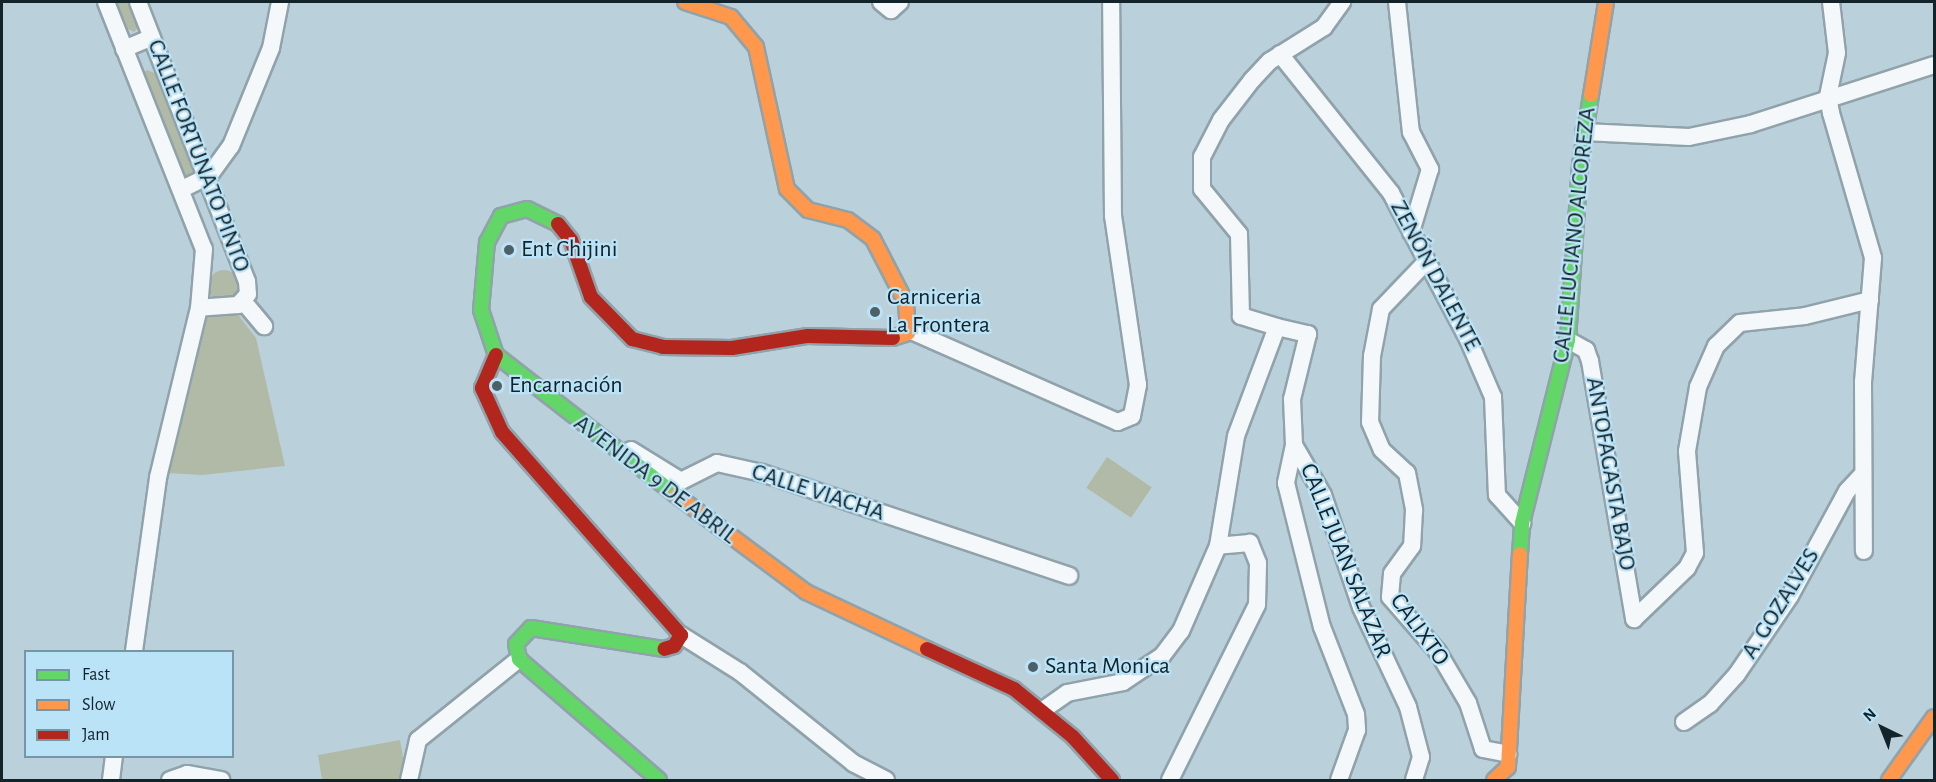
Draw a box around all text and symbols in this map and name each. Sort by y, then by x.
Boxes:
street label: CALLE FORTUNATO PINTO [140,36,256,276]
street label: CALLE LUCIANO ALCOREZA [1547,106,1603,364]
street label: ZENÓN DALENTE [1383,196,1487,356]
place label: Ent Chijini [521,236,617,264]
marker: Ent Chijini [502,243,516,257]
place label: Carniceria La Frontera [887,284,990,340]
marker: Carniceria La Frontera [868,305,882,319]
place label: Encarnación [509,372,623,400]
street label: ANTOFAGASTA BAJO [1579,375,1641,573]
marker: Encarnación [490,379,504,393]
street label: AVENIDA 9 DE ABRIL [568,409,742,551]
street label: CALLE VIACHA [748,458,888,528]
street label: CALLE JUAN SALAZAR [1293,460,1397,662]
street label: A. GOZALVES [1736,543,1826,665]
street label: CALIXTO [1383,588,1455,672]
legend [24,650,234,758]
place label: Santa Monica [1045,653,1170,681]
marker: Santa Monica [1026,660,1040,674]
text: Fast [82,666,110,684]
text: Slow [82,696,115,714]
north arrow [1852,698,1912,758]
text: N [1860,705,1879,724]
text: Jam [82,726,110,744]

